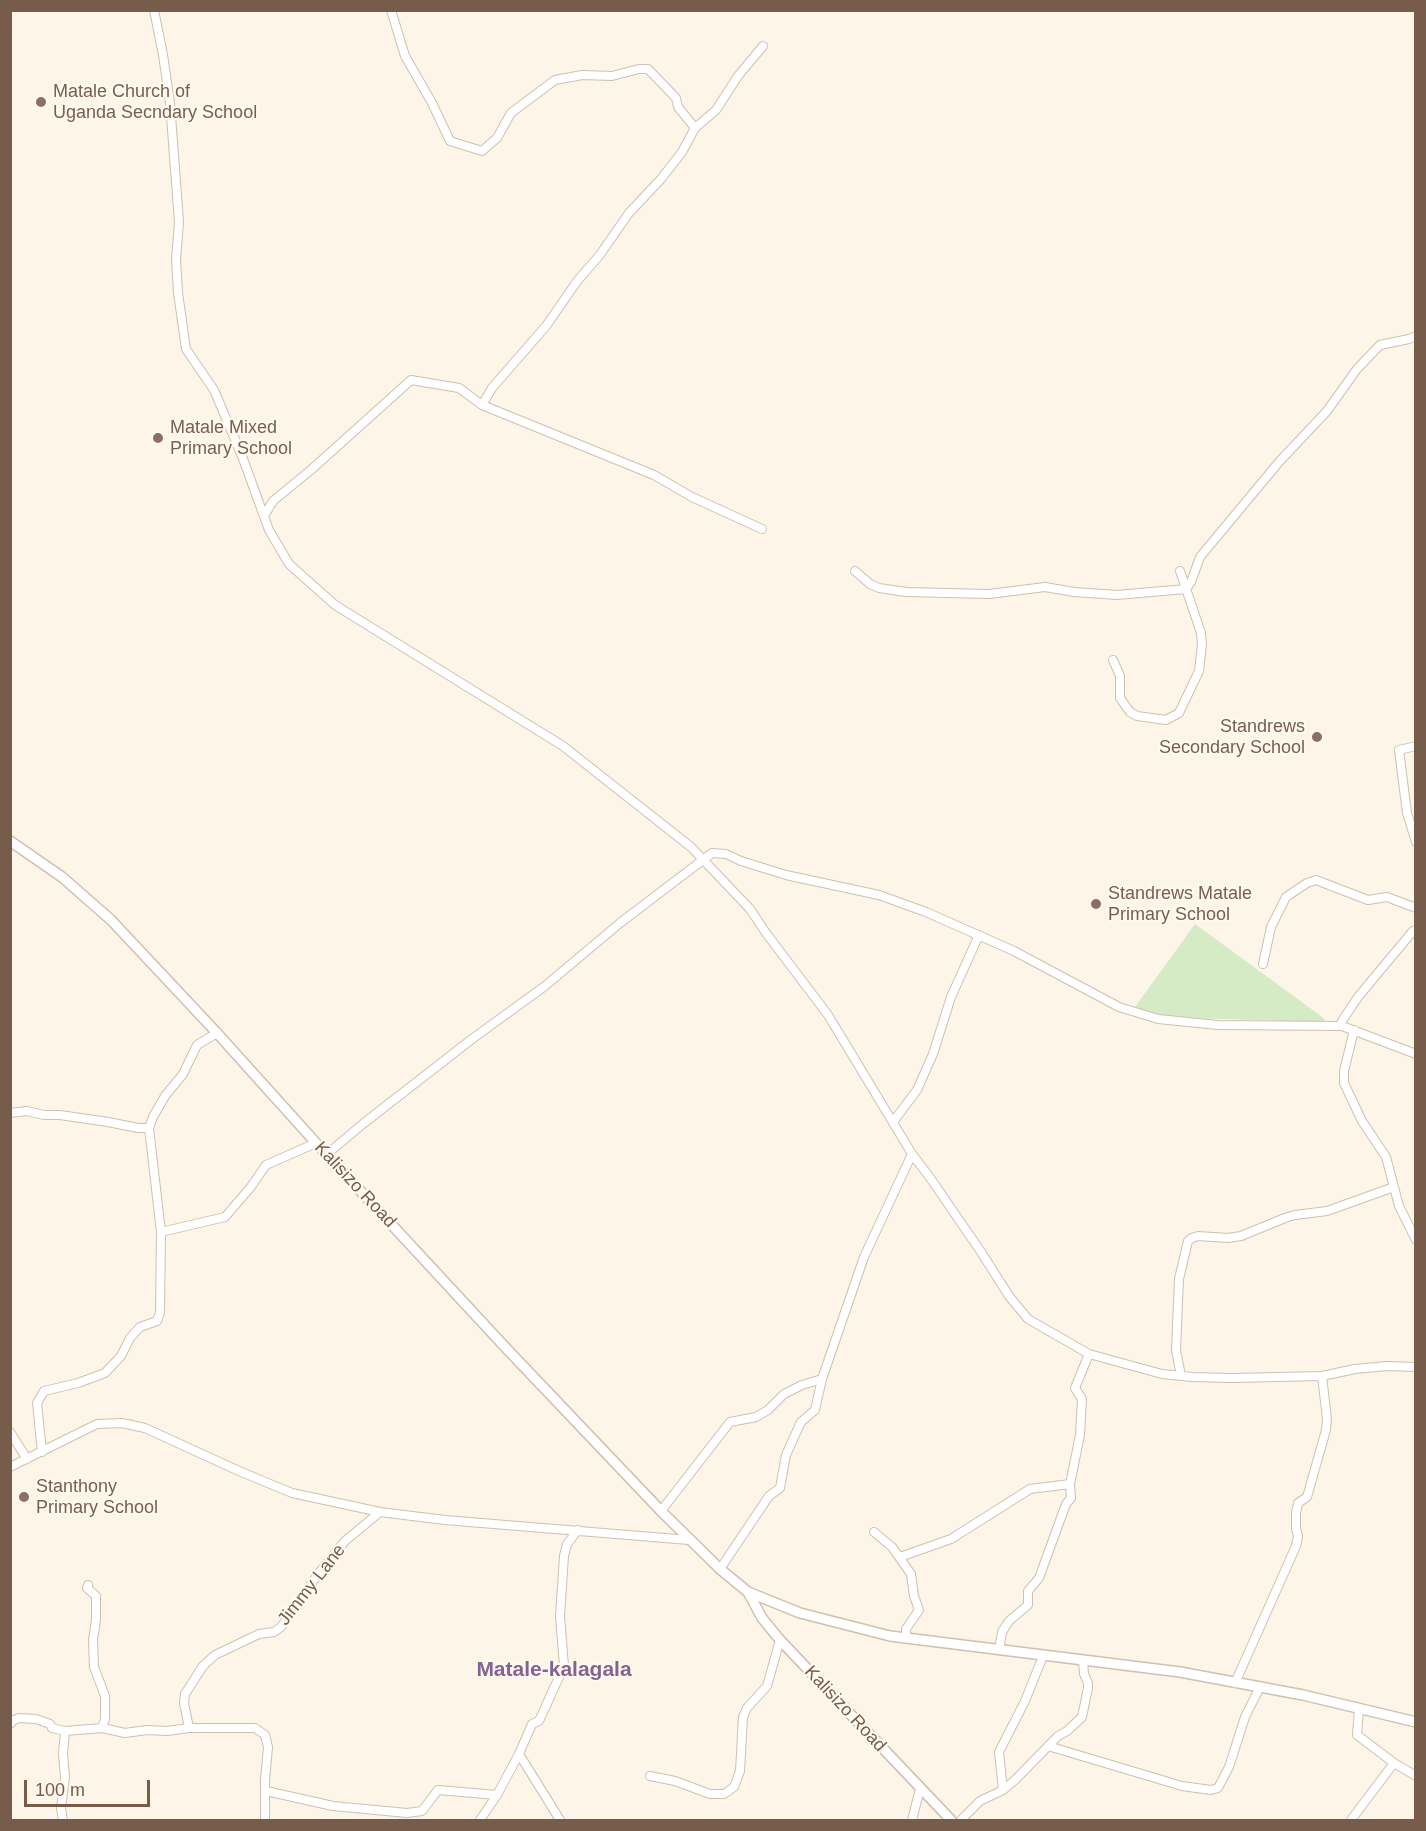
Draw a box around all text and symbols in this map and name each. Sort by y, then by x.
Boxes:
place label: Matale Church of Uganda Secndary School [53,81,257,124]
marker: Matale Church of Uganda Secndary School [34,95,48,109]
place label: Matale Mixed Primary School [170,417,292,460]
marker: Matale Mixed Primary School [151,431,165,445]
place label: Standrews Secondary School [1159,716,1305,758]
marker: Standrews Secondary School [1310,730,1324,744]
place label: Standrews Matale Primary School [1108,883,1252,926]
marker: Standrews Matale Primary School [1089,897,1103,911]
street label: Kalisizo Road [310,1137,400,1233]
place label: Stanthony Primary School [36,1476,158,1518]
marker: Stanthony Primary School [17,1490,31,1504]
street label: Jimmy Lane [274,1540,350,1630]
district label: Matale-kalagala [476,1657,632,1683]
street label: Kalisizo Road [800,1661,890,1757]
scale bar [27,1768,153,1806]
text: 100 m [35,1780,85,1800]

